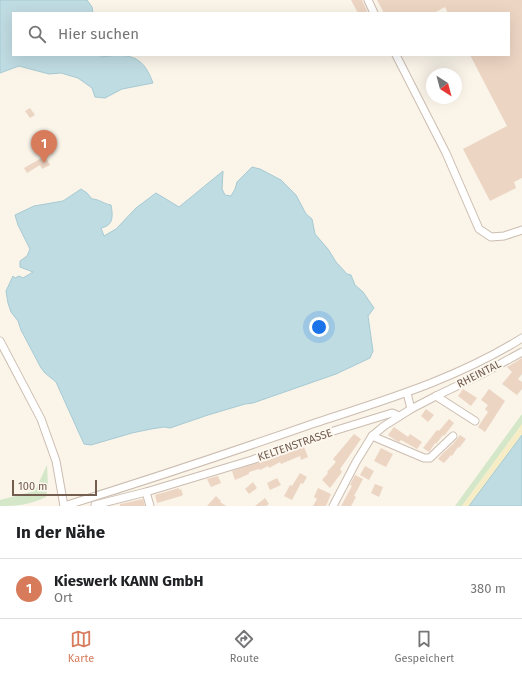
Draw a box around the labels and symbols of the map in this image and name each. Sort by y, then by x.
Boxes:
north arrow [426,68,462,104]
pin: 1 [31,130,57,163]
your location [309,317,329,337]
street label: RHEINTAL [455,357,504,391]
street label: KELTENSTRASSE [256,426,334,464]
scale bar [12,478,97,497]

